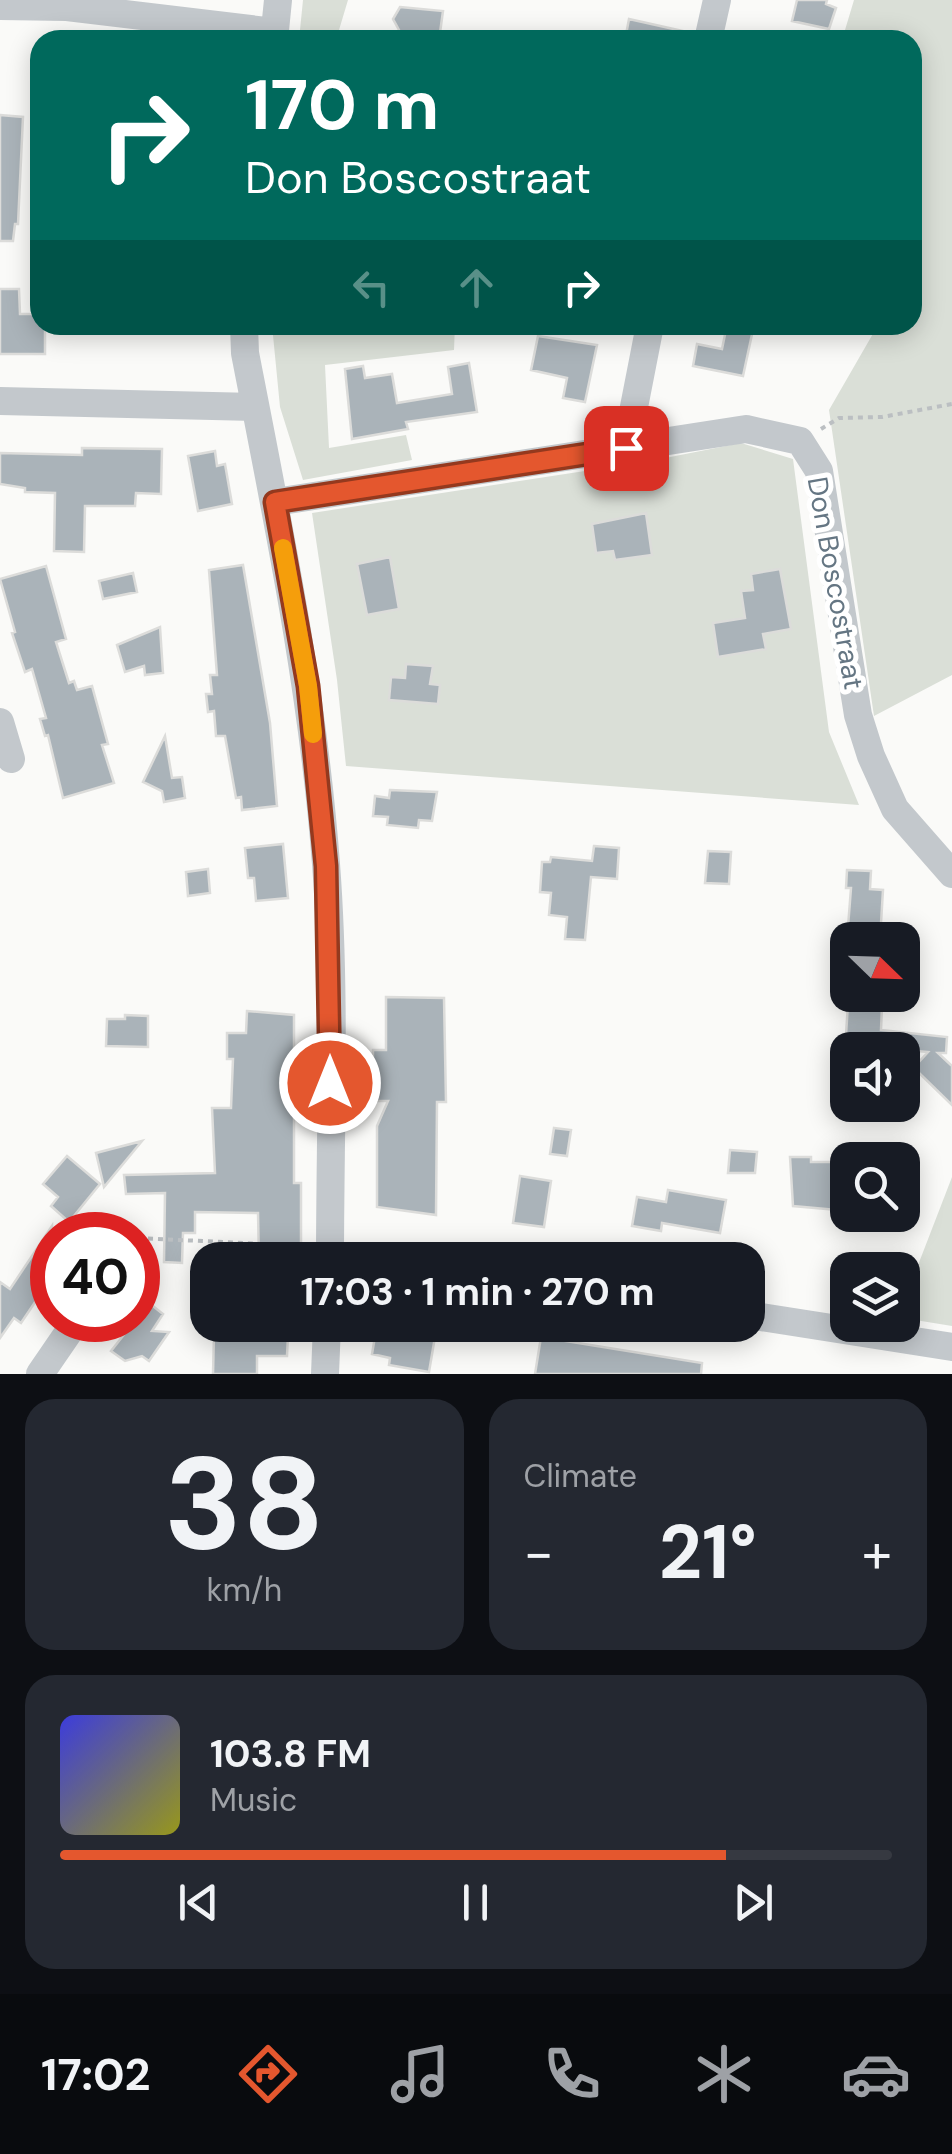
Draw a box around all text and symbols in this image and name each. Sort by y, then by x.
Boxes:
text: 170 m [245,60,439,151]
icon: right [80,70,210,200]
text: Don Boscostraat [245,148,591,207]
icon: left [344,260,399,315]
icon: ahead [449,260,504,315]
icon: right [554,260,609,315]
pin [584,406,669,491]
icon: arrive [599,421,654,476]
street label: Don Boscostraat [799,474,872,692]
north arrow [830,922,920,1012]
map controls [830,922,920,1342]
position arrow [278,1031,382,1135]
button: sound [830,1032,920,1122]
button: search [830,1142,920,1232]
speed limit sign: 40 [30,1212,160,1342]
button: layers [830,1252,920,1342]
text: 17:03 · 1 min · 270 m [300,1267,655,1317]
text: 38 [164,1419,325,1588]
text: Climate [524,1455,637,1497]
text: 21° [659,1504,757,1601]
text: − [524,1517,554,1589]
text: + [862,1517,892,1589]
text: km/h [206,1569,282,1611]
text: 103.8 FM [210,1729,371,1779]
text: Music [210,1779,297,1821]
icon: previous [171,1875,226,1930]
icon: pause [448,1875,503,1930]
icon: next [726,1875,781,1930]
icon: directions [233,2039,303,2109]
icon: music [385,2039,455,2109]
icon: phone [537,2039,607,2109]
icon: climate [689,2039,759,2109]
icon: car [841,2039,911,2109]
text: 17:02 [41,2045,150,2104]

